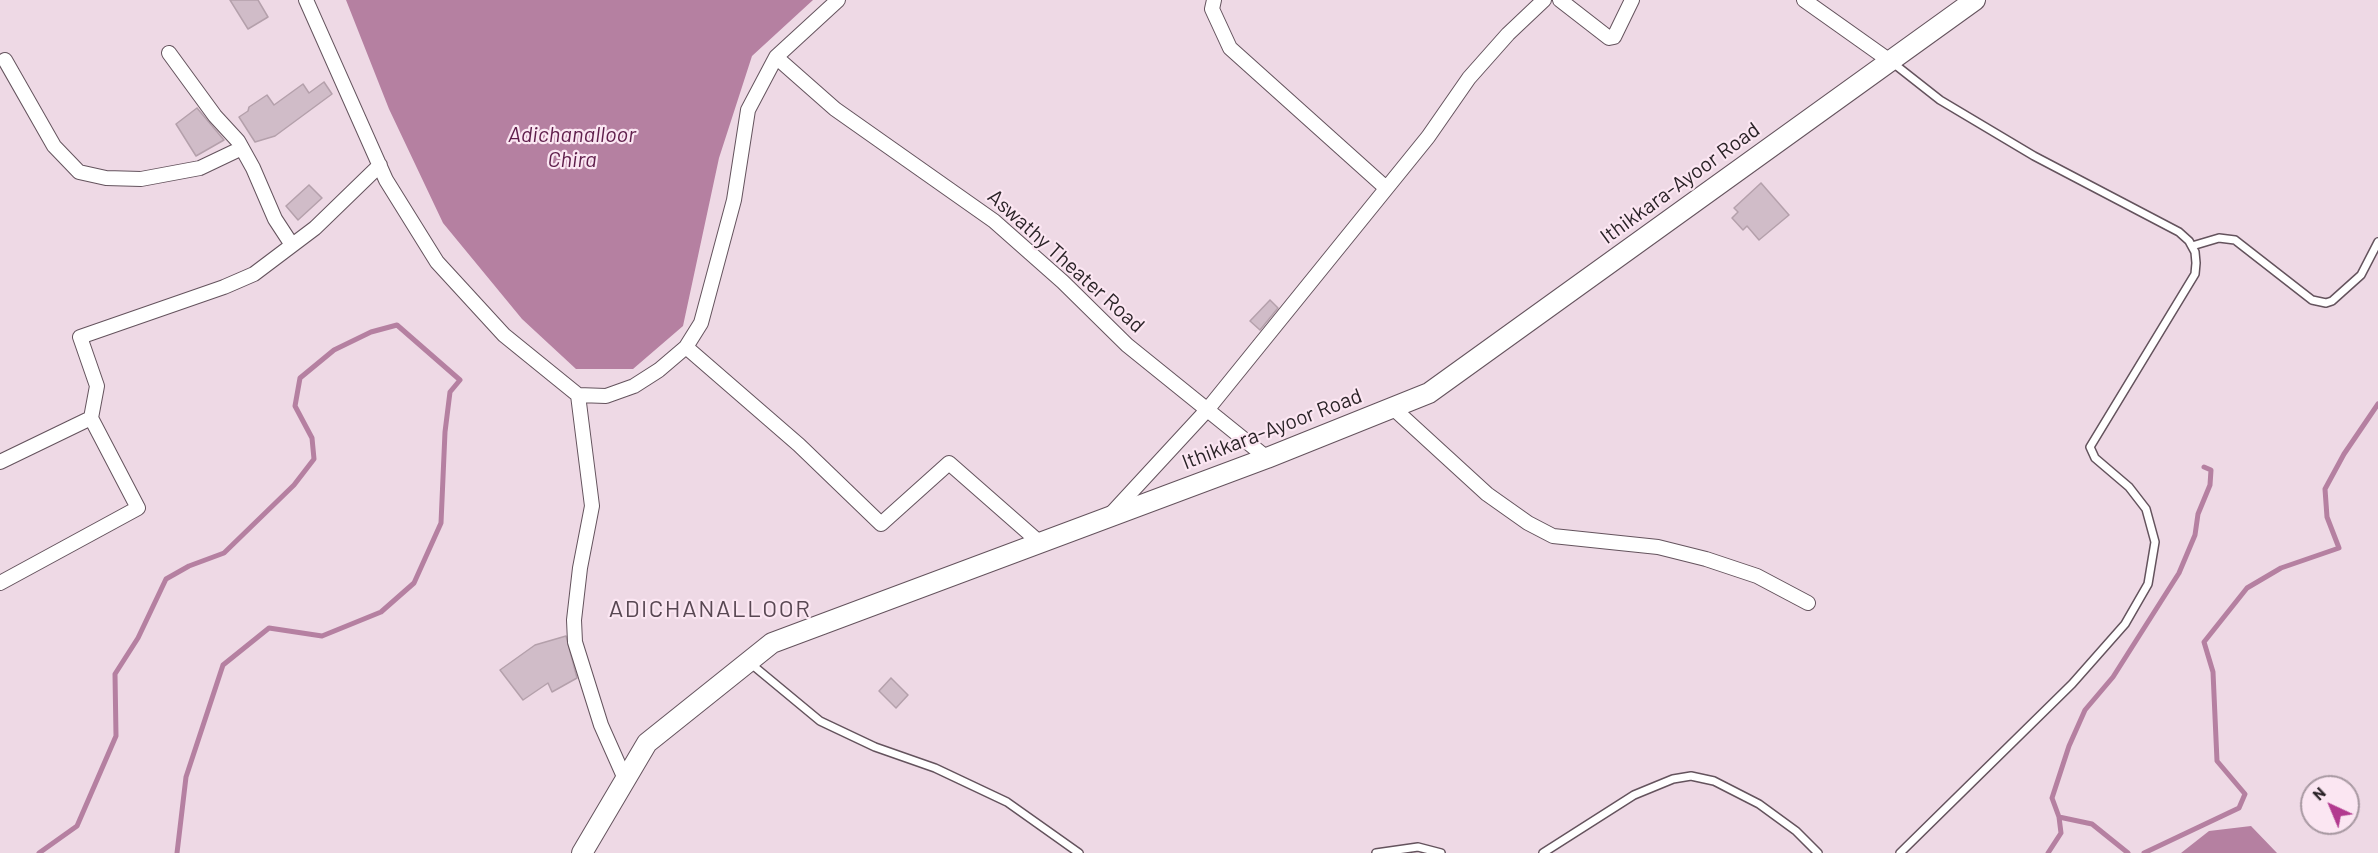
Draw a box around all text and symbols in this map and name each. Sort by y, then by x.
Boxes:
street label: Ithikkara-Ayoor Road [1595,117,1765,249]
water label: Adichanalloor Chira [508,122,636,174]
street label: Aswathy Theater Road [982,184,1150,338]
street label: Ithikkara-Ayoor Road [1179,383,1365,475]
district label: ADICHANALLOOR [609,595,811,623]
north arrow [2300,775,2360,835]
text: N [2308,783,2329,804]

